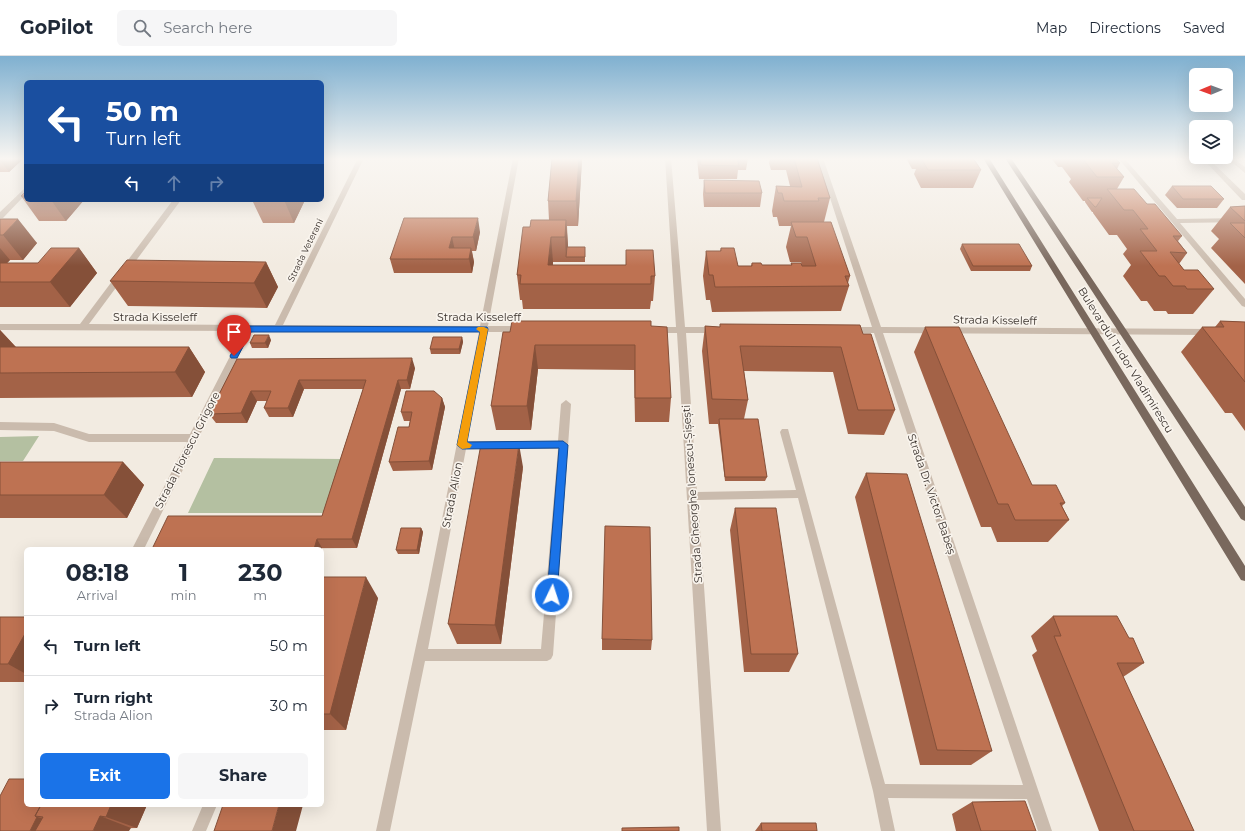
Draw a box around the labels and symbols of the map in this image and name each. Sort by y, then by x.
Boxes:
north arrow [1189,68,1233,112]
street label: Strada Veterani [285,217,325,283]
street label: Bulevardul Tudor Vladimirescu [1075,284,1177,436]
street label: Strada Kisseleff [113,310,198,324]
street label: Strada Kisseleff [437,310,522,324]
street label: Strada Kisseleff [953,312,1038,328]
pin [217,315,251,356]
street label: Strada Florescu Grigore [151,389,223,511]
street label: Strada Gheorghe Ionescu-Șișești [679,404,705,584]
street label: Strada Dr. Victor Babeș [905,432,959,557]
street label: Strada Alion [439,461,465,529]
position arrow [531,574,573,616]

